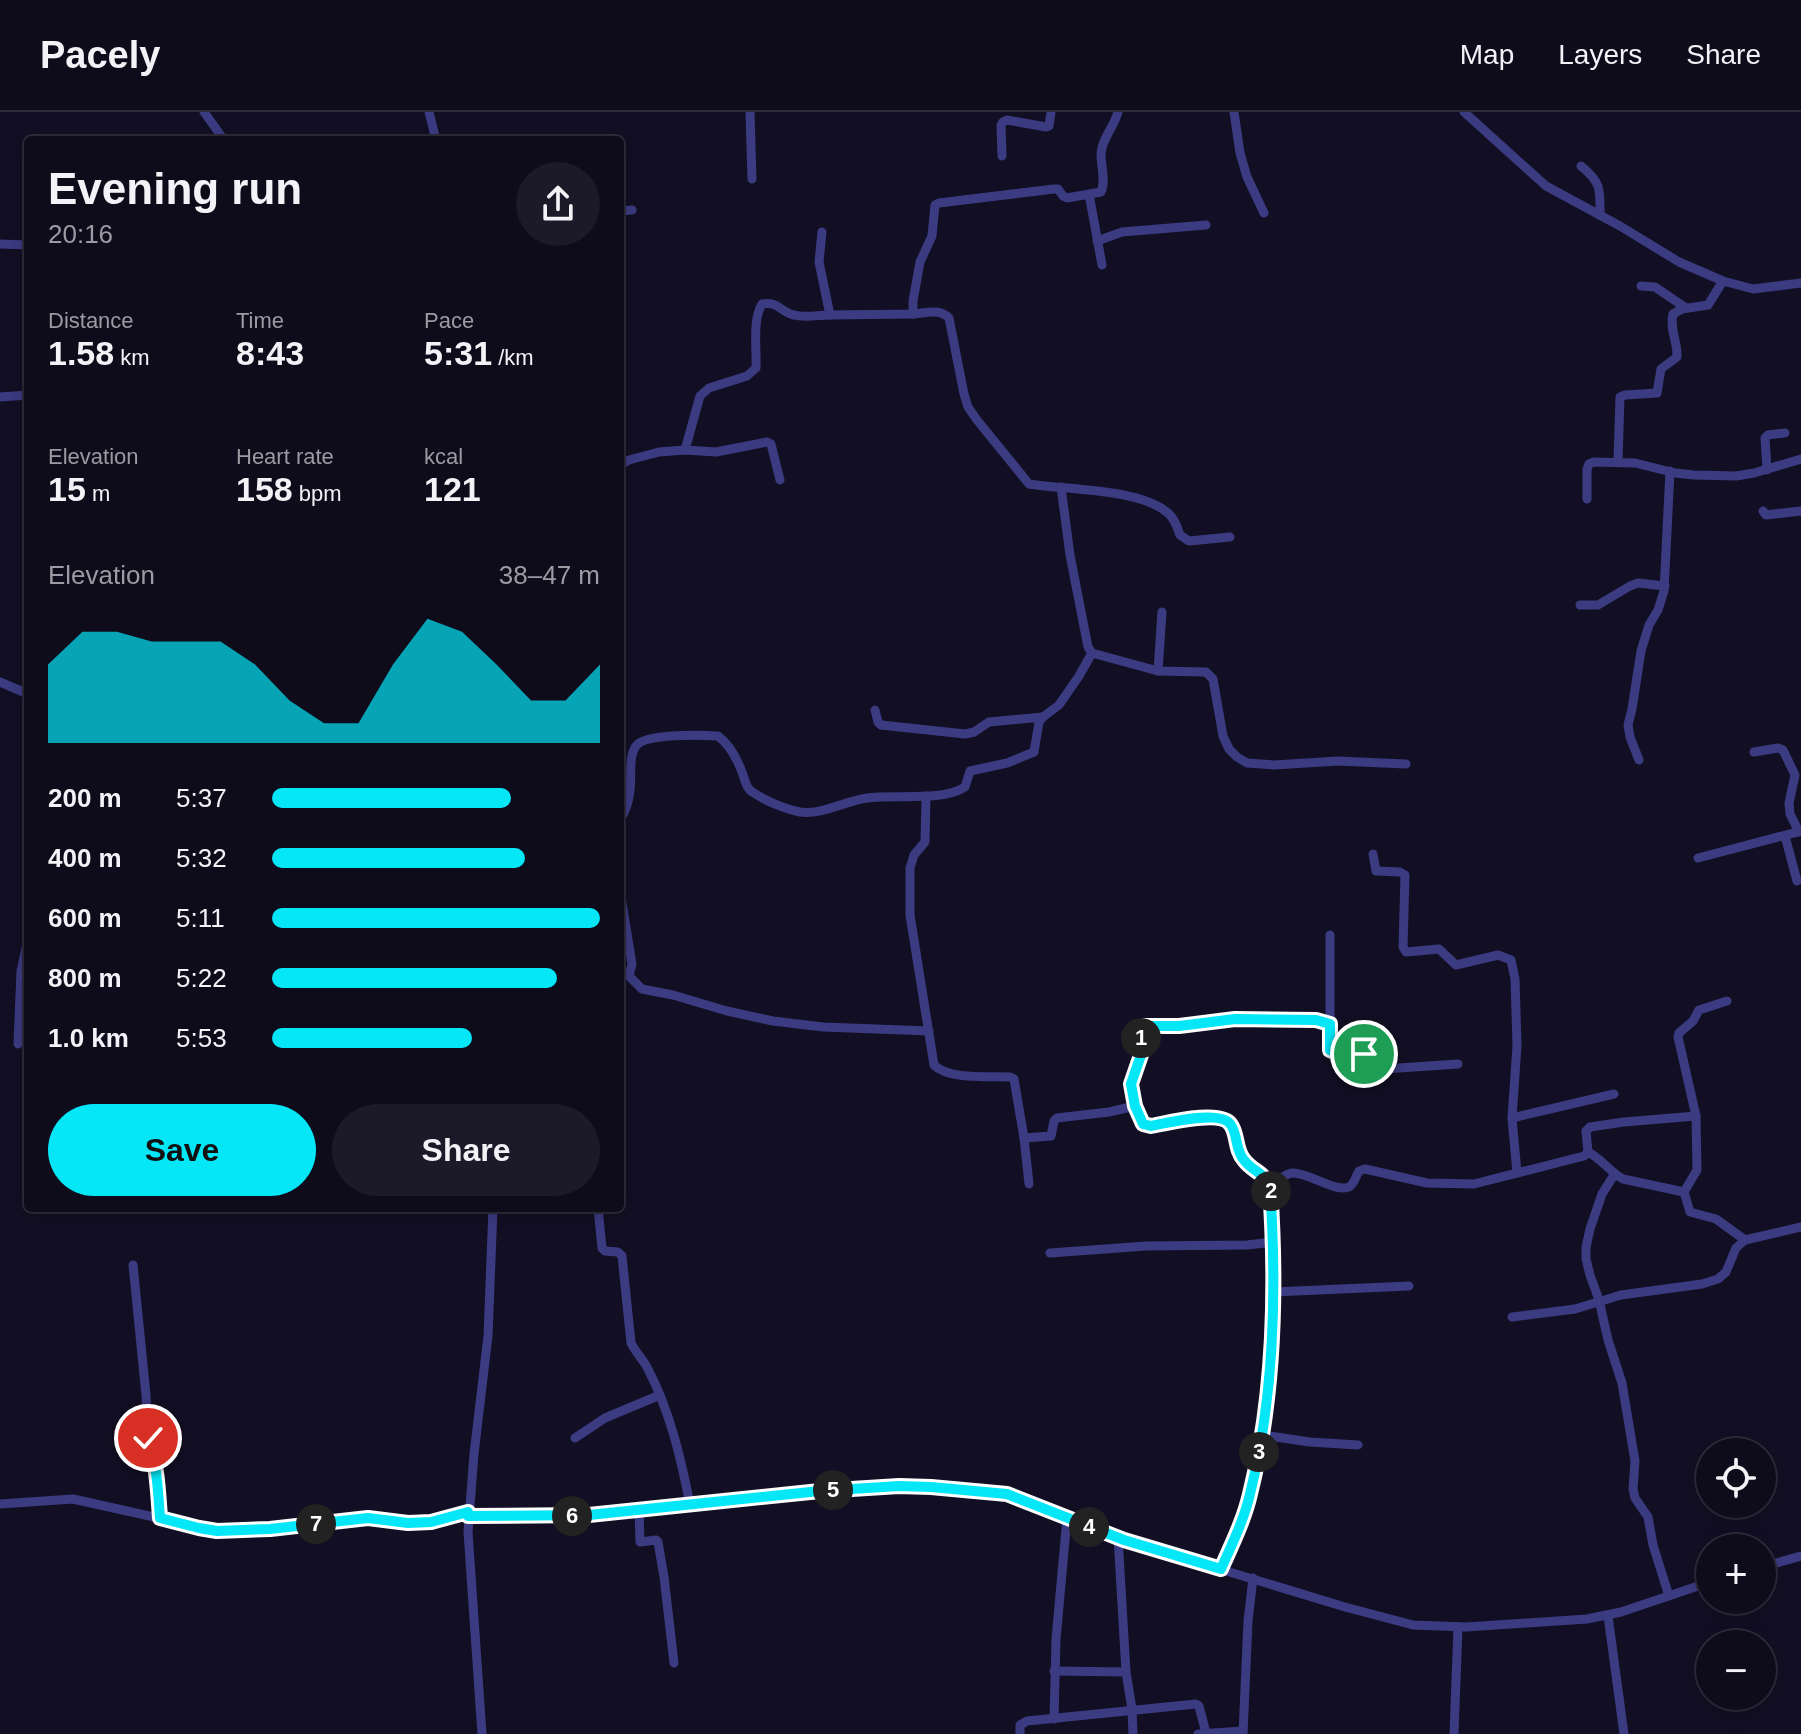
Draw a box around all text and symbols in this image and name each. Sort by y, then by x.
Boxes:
text: Pacely [40,34,160,76]
text: Map [1460,39,1514,70]
text: Layers [1558,39,1642,70]
text: Share [1686,39,1761,70]
button: share [516,162,600,246]
text: Evening run [48,164,302,213]
text: 20:16 [48,219,113,249]
text: Distance [48,308,134,333]
text: Time [236,308,284,333]
text: Pace [424,308,474,333]
text: 1.58 [48,334,114,372]
text: 8:43 [236,334,304,372]
text: 5:31 [424,334,492,372]
text: km [114,345,150,370]
text: /km [492,345,534,370]
text: Elevation [48,444,139,469]
text: Heart rate [236,444,334,469]
text: kcal [424,444,463,469]
text: 15 [48,470,86,508]
text: 158 [236,470,293,508]
text: 121 [424,470,481,508]
text: m [86,481,110,506]
text: bpm [293,481,342,506]
text: Elevation [48,560,155,590]
text: 38–47 m [499,560,600,590]
text: 200 m [48,783,122,813]
text: 5:37 [176,783,227,813]
text: 400 m [48,843,122,873]
text: 5:32 [176,843,227,873]
text: 600 m [48,903,122,933]
text: 5:11 [176,903,225,933]
text: 800 m [48,963,122,993]
text: 5:22 [176,963,227,993]
pin: 1 [1121,1018,1161,1058]
pin [1330,1020,1398,1088]
text: 1.0 km [48,1023,129,1053]
text: 5:53 [176,1023,227,1053]
text: 1 [1135,1025,1147,1050]
icon: arrive [1342,1032,1386,1076]
button: Save [48,1104,316,1196]
button: Share [332,1104,600,1196]
pin: 2 [1251,1171,1291,1211]
text: 2 [1265,1178,1277,1203]
pin [114,1404,182,1472]
icon: check [126,1416,170,1460]
pin: 3 [1239,1432,1279,1472]
map controls [1696,1438,1776,1710]
button: locate [1696,1438,1776,1518]
text: 3 [1253,1439,1265,1464]
pin: 5 [813,1470,853,1510]
text: 5 [827,1477,839,1502]
pin: 6 [552,1496,592,1536]
text: 6 [566,1503,578,1528]
pin: 7 [296,1504,336,1544]
pin: 4 [1069,1507,1109,1547]
text: 7 [310,1511,322,1536]
text: 4 [1083,1514,1095,1539]
button: + [1696,1534,1776,1614]
button: − [1696,1630,1776,1710]

